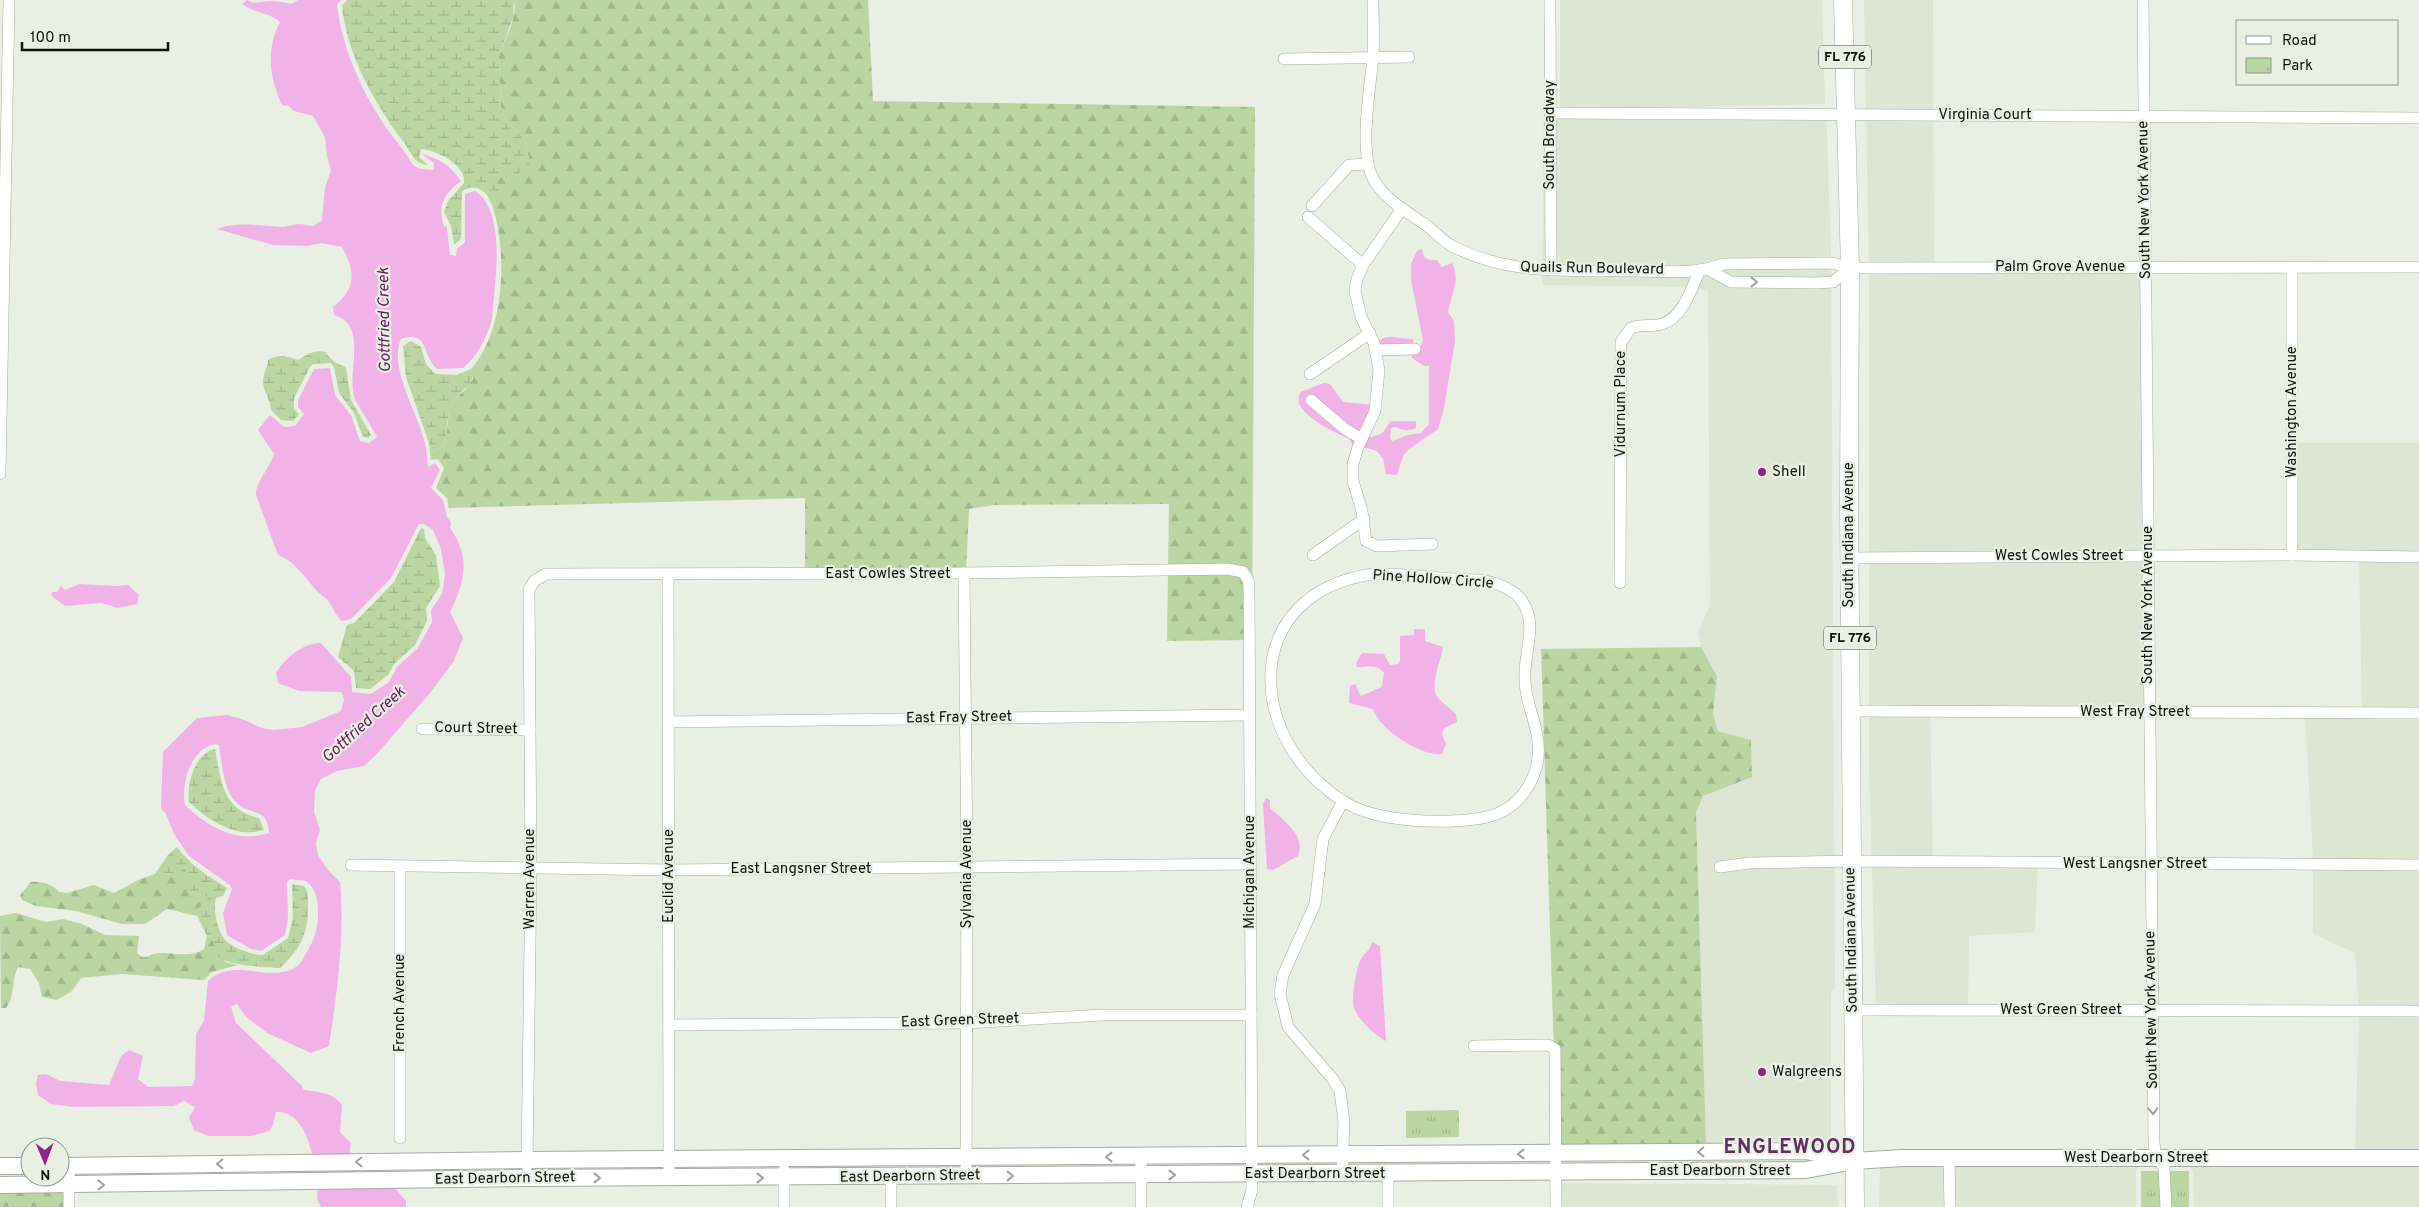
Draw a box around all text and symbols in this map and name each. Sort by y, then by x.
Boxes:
scale bar [22,20,169,52]
legend [2236,20,2399,85]
text: 100 m [30,29,71,48]
text: Road [2282,32,2317,51]
road number: FL 776 [1819,46,1871,68]
text: Park [2282,57,2313,76]
street label: South Broadway [1541,80,1560,190]
street label: Virginia Court [1938,106,2032,125]
street label: South New York Avenue [2134,121,2156,279]
street label: Quails Run Boulevard [1520,258,1664,280]
street label: Palm Grove Avenue [1995,258,2125,277]
water label: Gottfried Creek [374,266,396,373]
one-way arrow [1750,277,1758,287]
street label: Washington Avenue [2283,346,2302,478]
street label: Vidurnum Place [1612,351,1631,457]
street label: South Indiana Avenue [1840,462,1859,608]
place label: Shell [1772,463,1806,482]
marker: Shell [1756,466,1768,478]
street label: South New York Avenue [2139,526,2158,684]
street label: West Cowles Street [1995,547,2123,566]
street label: East Cowles Street [825,565,951,584]
street label: Pine Hollow Circle [1372,566,1494,594]
road number: FL 776 [1824,626,1876,650]
water label: Gottfried Creek [318,682,410,768]
street label: West Fray Street [2080,703,2190,722]
street label: East Fray Street [906,708,1012,728]
street label: Court Street [434,719,518,739]
street label: Michigan Avenue [1241,815,1260,929]
street label: Sylvania Avenue [958,819,977,929]
street label: Warren Avenue [521,828,540,930]
street label: Euclid Avenue [660,829,679,923]
street label: West Langsner Street [2063,855,2207,874]
street label: East Langsner Street [730,860,872,879]
street label: South Indiana Avenue [1841,867,1863,1013]
street label: South New York Avenue [2141,931,2163,1089]
street label: French Avenue [391,954,410,1052]
street label: West Green Street [2000,1001,2122,1020]
street label: East Green Street [900,1009,1020,1033]
place label: Walgreens [1772,1063,1842,1082]
marker: Walgreens [1756,1066,1768,1078]
one-way arrow [2148,1108,2158,1116]
district label: ENGLEWOOD [1723,1135,1857,1161]
north arrow [20,1137,70,1187]
one-way arrow [1697,1147,1704,1157]
one-way arrow [1517,1149,1524,1159]
street label: West Dearborn Street [2064,1149,2208,1168]
one-way arrow [1302,1150,1310,1160]
one-way arrow [1104,1151,1112,1162]
one-way arrow [355,1157,363,1167]
one-way arrow [216,1159,224,1169]
street label: East Dearborn Street [1650,1162,1790,1181]
text: N [40,1165,50,1182]
street label: East Dearborn Street [1245,1165,1385,1184]
street label: East Dearborn Street [839,1166,981,1188]
street label: East Dearborn Street [434,1168,576,1190]
one-way arrow [1169,1170,1177,1180]
one-way arrow [1006,1171,1014,1181]
one-way arrow [594,1173,602,1183]
one-way arrow [756,1173,764,1183]
one-way arrow [98,1180,105,1190]

